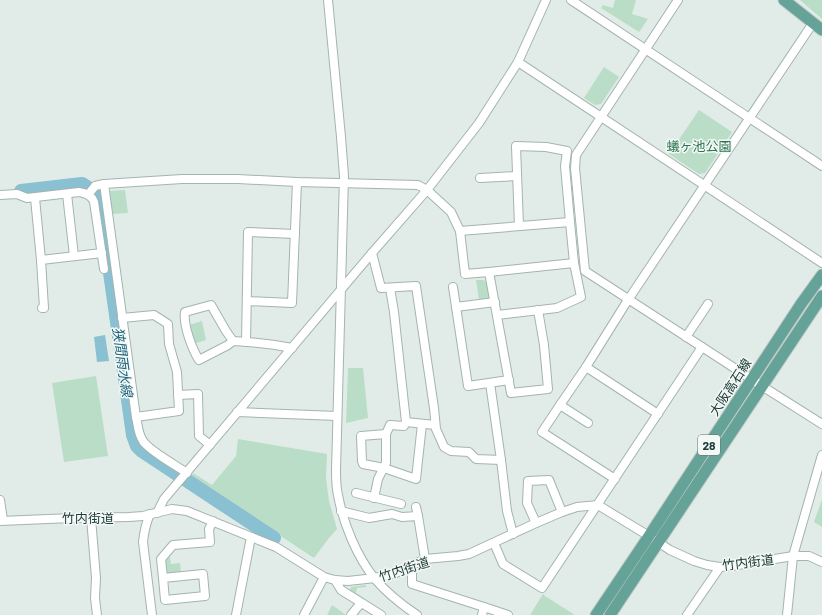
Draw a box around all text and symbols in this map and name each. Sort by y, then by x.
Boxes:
park label: 蟻ヶ池公園 [666,138,732,154]
water label: 狭間雨水線 [110,326,137,400]
street label: 大阪高石線 [706,355,754,419]
road number: 28 [698,435,720,455]
street label: 竹内街道 [62,510,114,526]
street label: 竹内街道 [721,551,775,573]
street label: 竹内街道 [377,553,431,585]

